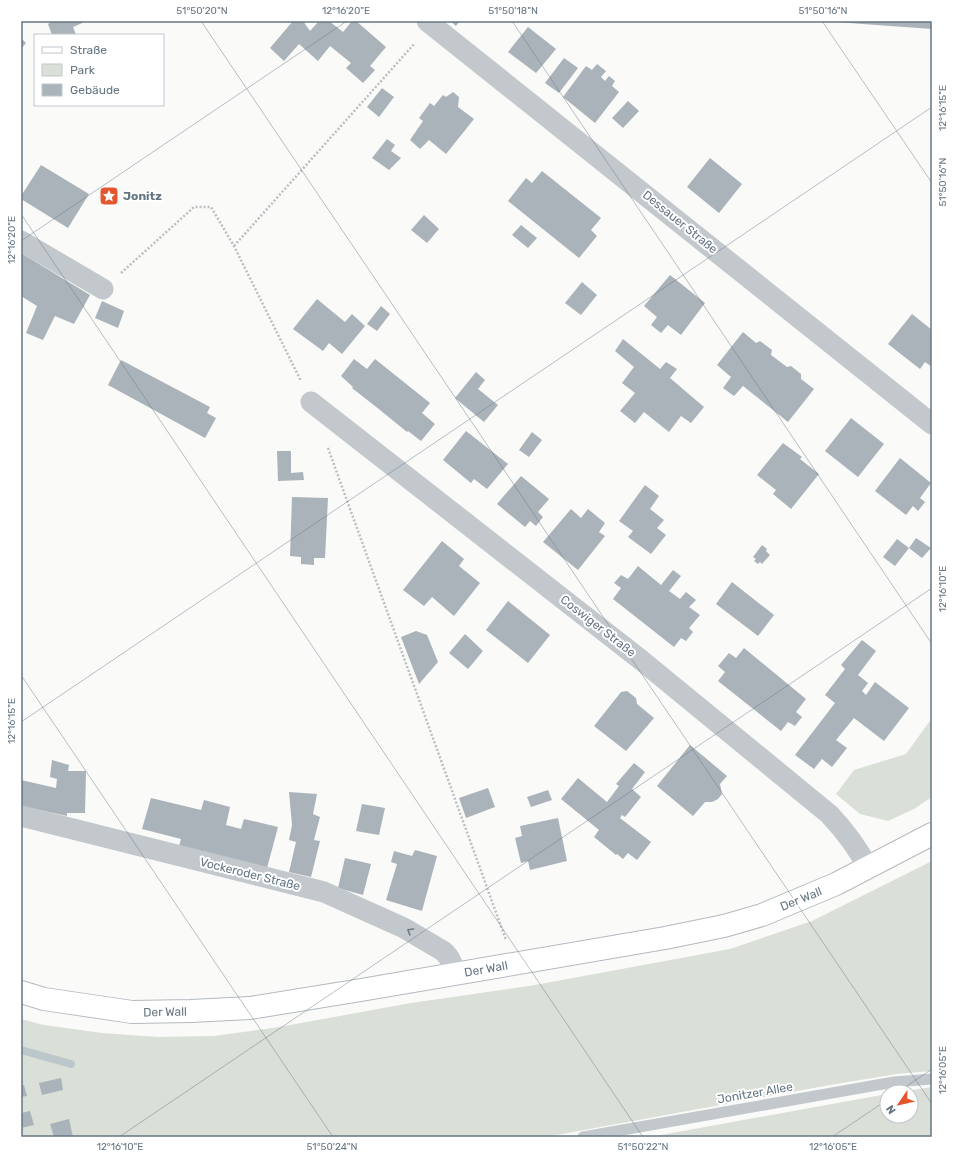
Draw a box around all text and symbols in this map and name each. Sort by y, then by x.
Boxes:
text: 51°50'20"N [176,5,228,17]
text: 12°16'20"E [322,5,370,17]
text: 51°50'18"N [488,5,538,17]
text: 51°50'16"N [798,5,848,17]
legend [34,34,164,106]
text: Straße [70,43,107,57]
text: Park [70,63,96,77]
text: Gebäude [70,83,120,97]
text: 12°16'15"E [937,85,949,131]
text: 51°50'16"N [937,157,949,207]
place icon: Jonitz [98,185,120,207]
street label: Dessauer Straße [640,188,720,257]
place label: Jonitz [123,189,162,203]
text: 12°16'20"E [6,216,18,264]
text: 12°16'10"E [937,566,949,612]
street label: Coswiger Straße [558,592,639,660]
text: 12°16'15"E [6,698,18,744]
street label: Vockeroder Straße [198,855,302,893]
street label: Der Wall [778,884,824,914]
one-way arrow [407,929,414,936]
street label: Der Wall [463,958,509,980]
street label: Der Wall [143,1005,187,1019]
text: 12°16'05"E [937,1046,949,1094]
street label: Jonitzer Allee [716,1079,794,1107]
north arrow [879,1084,919,1124]
text: N [883,1102,899,1116]
text: 12°16'10"E [97,1141,143,1153]
text: 51°50'24"N [307,1141,357,1153]
text: 51°50'22"N [618,1141,668,1153]
text: 12°16'05"E [809,1141,857,1153]

